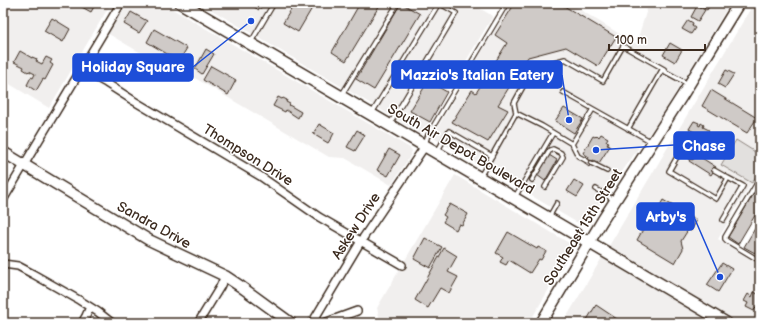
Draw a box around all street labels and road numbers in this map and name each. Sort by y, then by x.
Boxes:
street label: South Air Depot Boulevard [385,100,537,198]
street label: Thompson Drive [200,121,296,189]
street label: Southeast 15th Street [540,165,626,289]
street label: Askew Drive [328,190,384,262]
street label: Sandra Drive [114,198,194,252]

